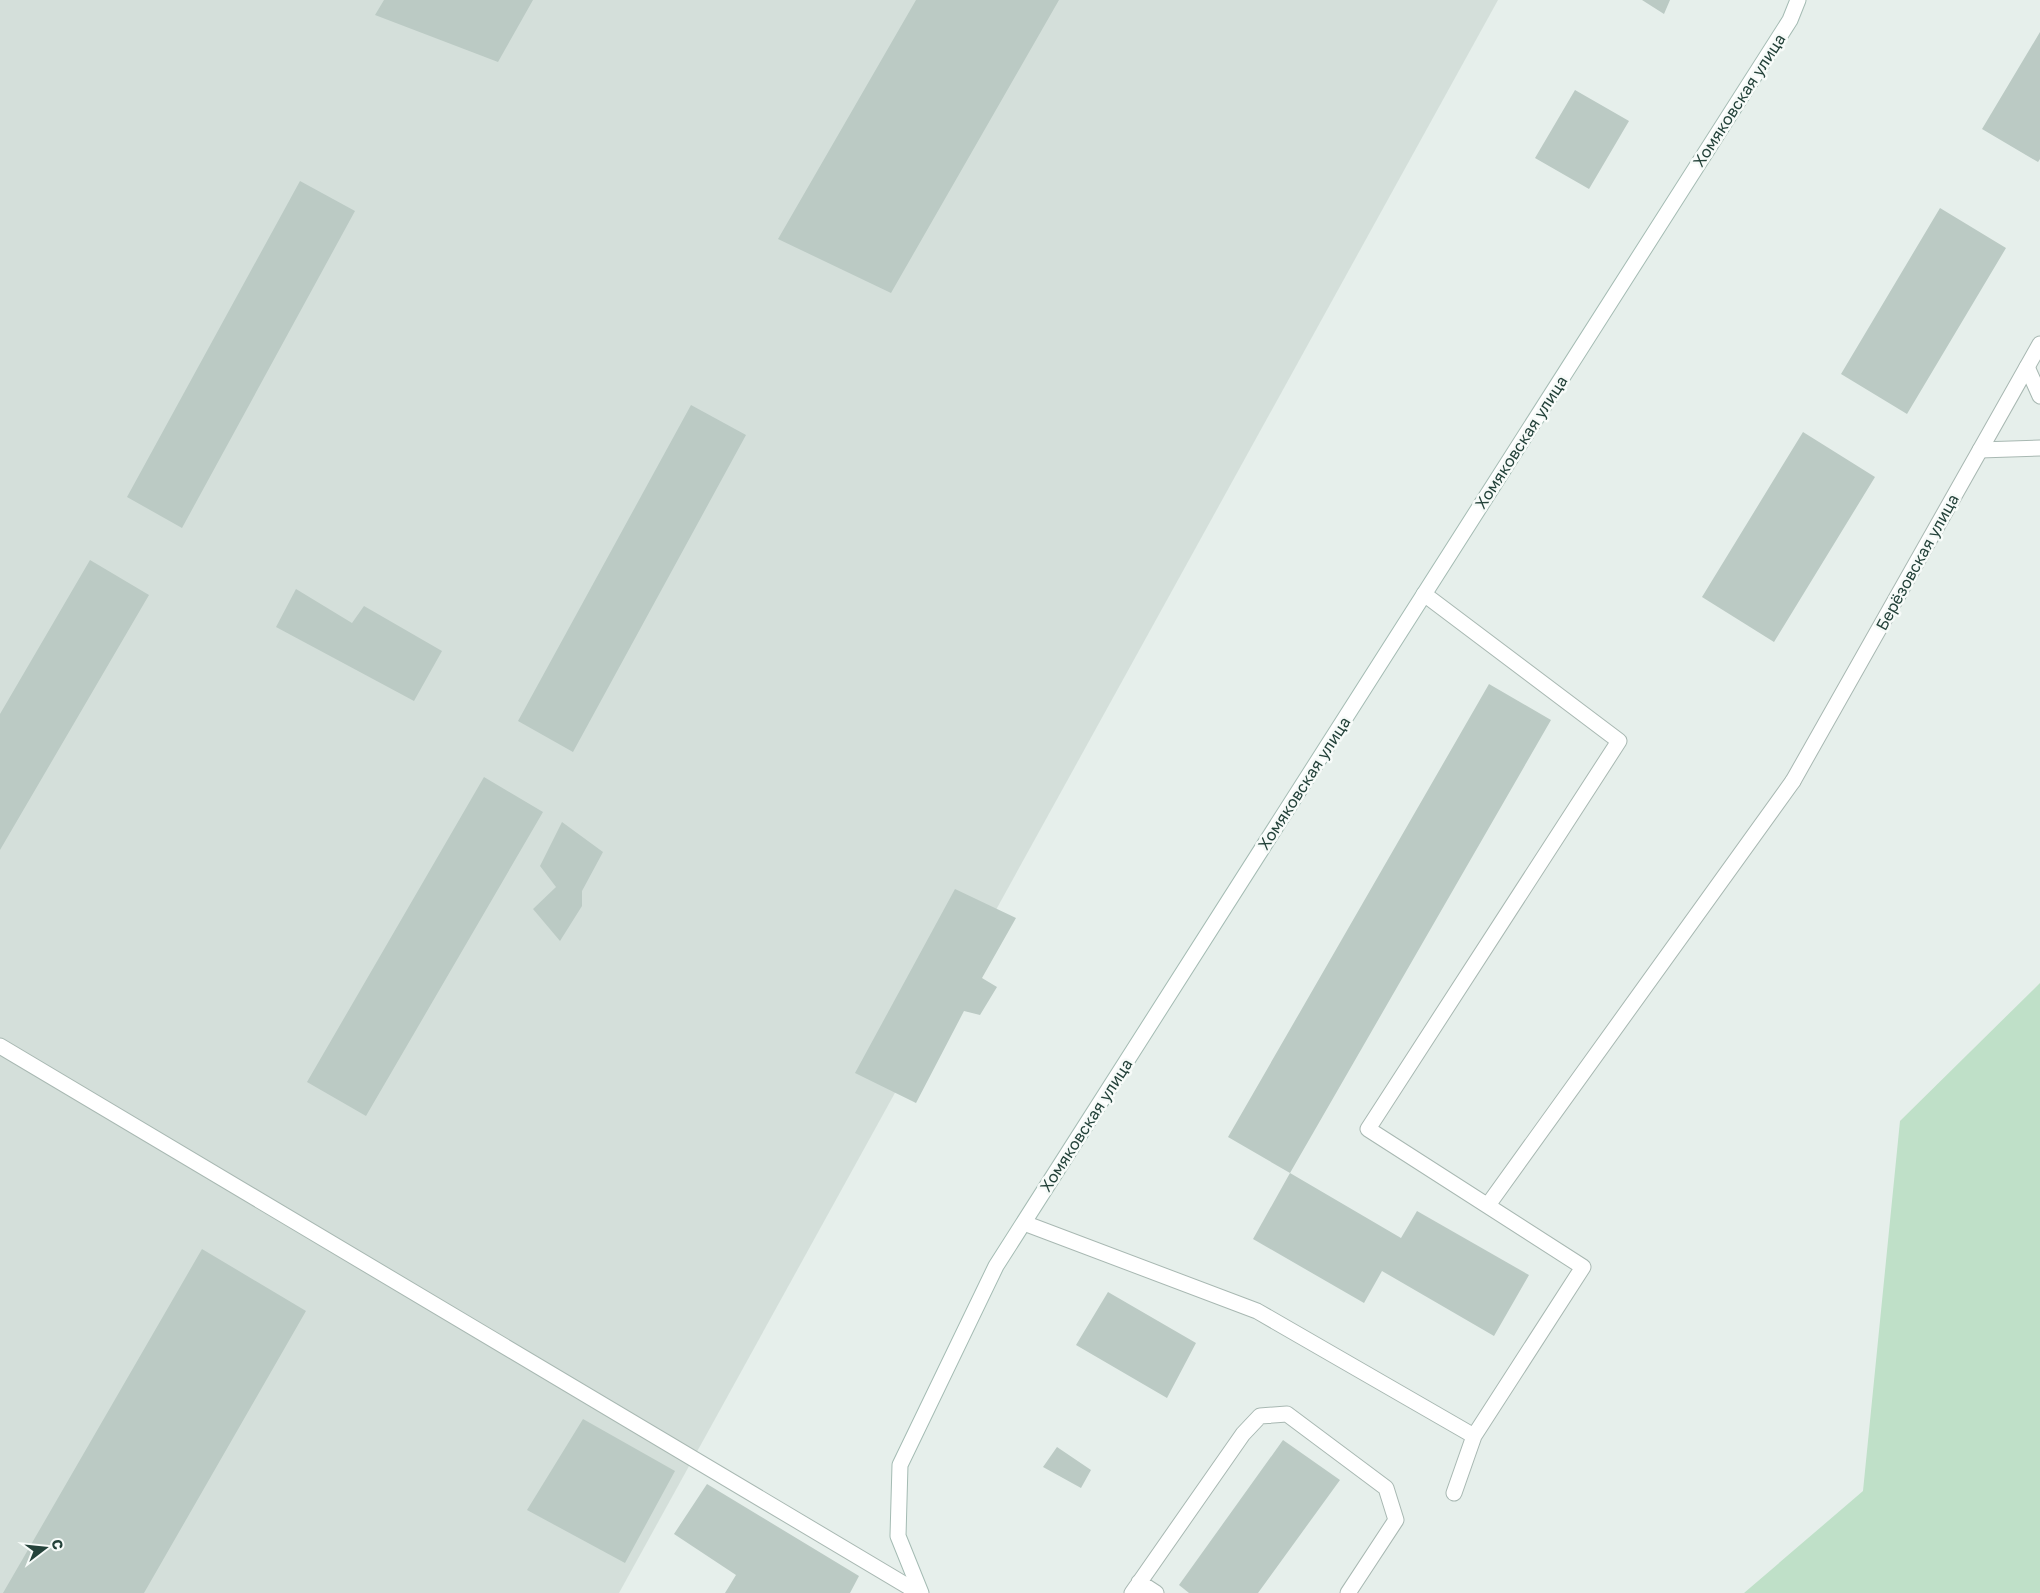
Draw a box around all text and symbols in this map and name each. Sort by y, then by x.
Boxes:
street label: Хомяковская улица [1688,30,1790,170]
street label: Хомяковская улица [1470,372,1572,512]
street label: Берёзовская улица [1871,490,1963,634]
street label: Хомяковская улица [1253,713,1355,853]
street label: Хомяковская улица [1035,1055,1137,1195]
north arrow [20,1523,70,1573]
text: С [48,1537,68,1551]

